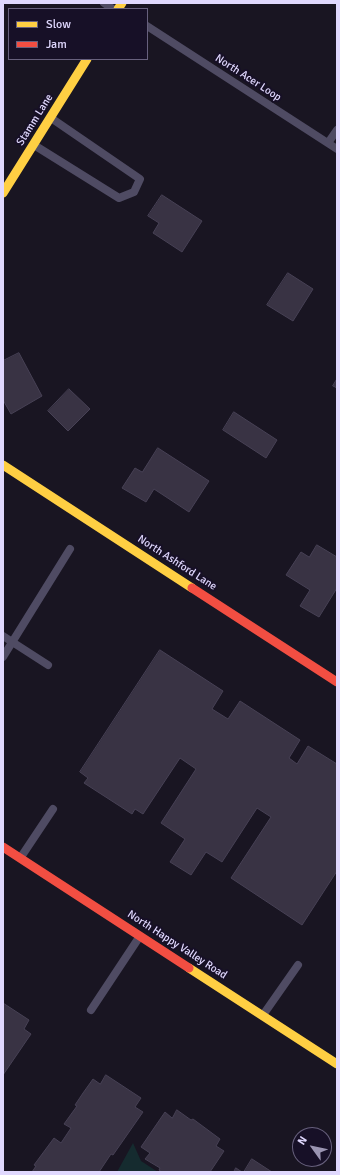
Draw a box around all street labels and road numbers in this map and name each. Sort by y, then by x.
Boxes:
street label: North Acer Loop [212,52,284,104]
street label: Stamm Lane [14,92,56,148]
street label: North Ashford Lane [135,533,219,593]
street label: North Happy Valley Road [125,908,229,982]

